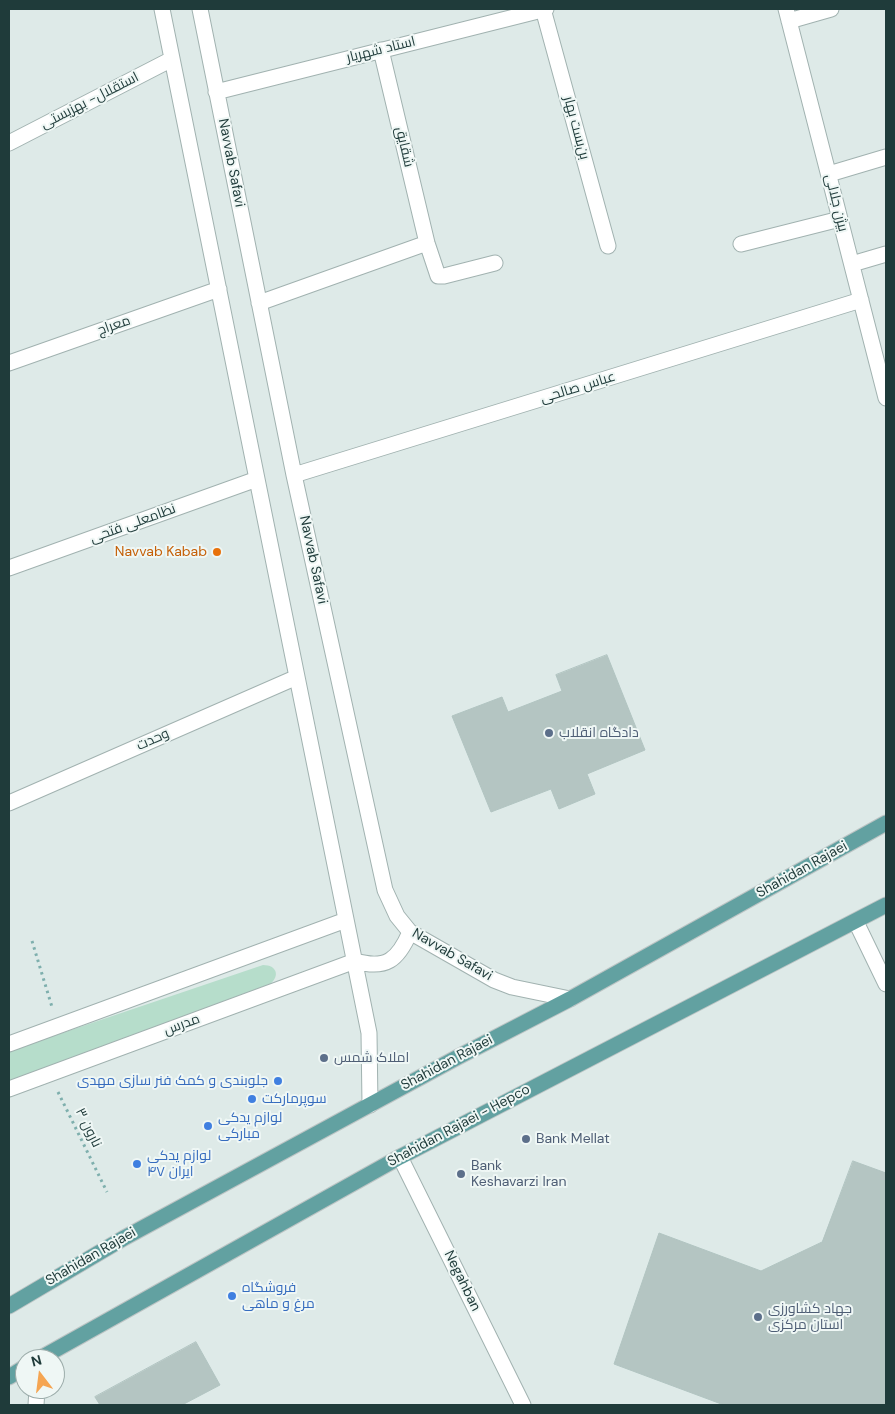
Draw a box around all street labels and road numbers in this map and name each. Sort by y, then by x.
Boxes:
street label: استاد شهریار [345,33,417,67]
street label: استقلال- بهزیستی [38,69,142,133]
street label: بن‌بست بهار [559,94,593,162]
street label: Navvab Safavi [214,117,248,209]
street label: شقایق [391,125,417,169]
street label: بیژن جلالی [821,173,851,233]
street label: معراج [95,313,133,339]
street label: عباس صالحی [538,369,618,407]
street label: نظامعلی فتحی [88,501,178,547]
street label: Navvab Safavi [295,514,331,606]
street label: وحدت [134,725,172,755]
street label: Shahidan Rajaei [754,838,850,902]
street label: Navvab Safavi [409,925,495,985]
street label: مدرس [162,1011,202,1039]
street label: Shahidan Rajaei [398,1032,496,1094]
street label: Shahidan Rajaei - Hepco [385,1081,533,1171]
street label: نارون ۳ [71,1106,105,1150]
street label: Shahidan Rajaei [43,1224,139,1290]
street label: Negahban [440,1248,484,1314]

